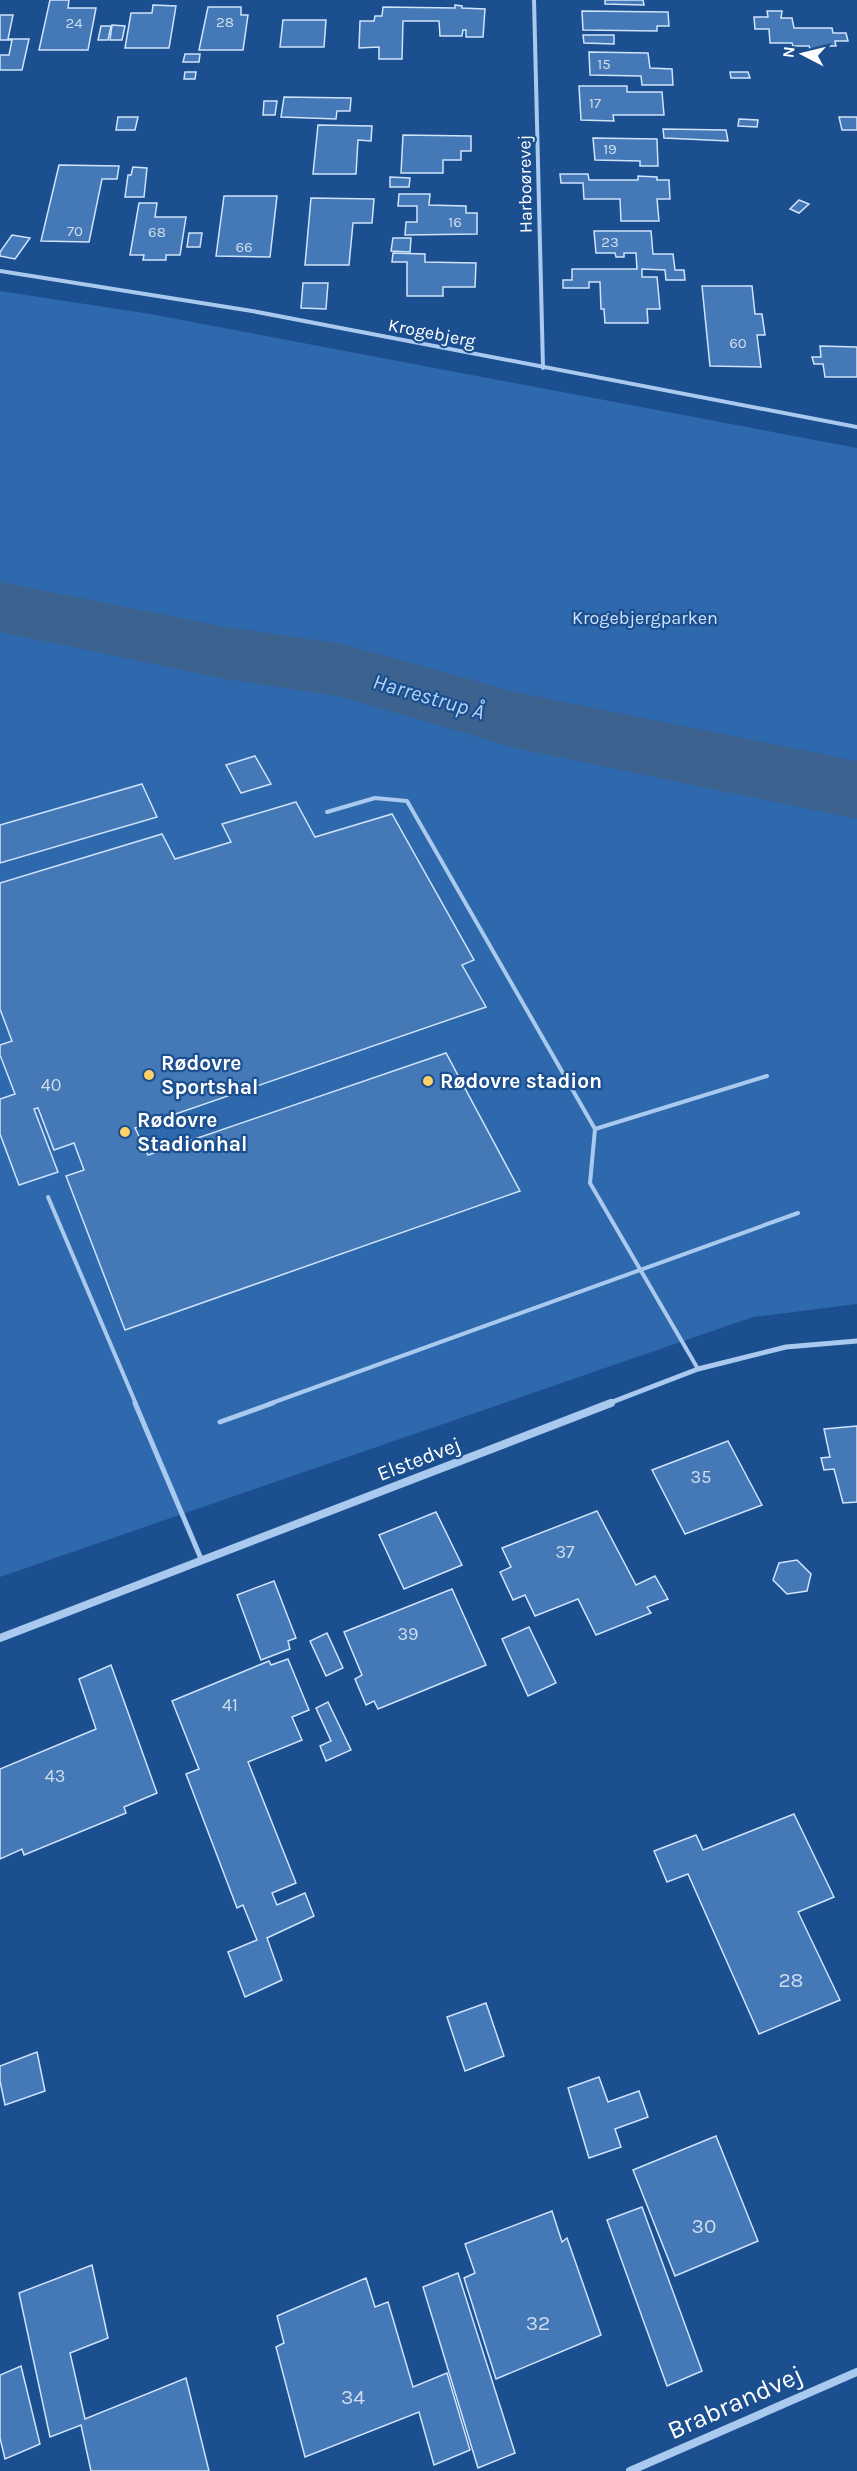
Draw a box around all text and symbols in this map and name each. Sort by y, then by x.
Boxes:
house number: 28 [216,13,234,31]
house number: 24 [65,14,83,32]
north arrow [773,24,833,84]
text: N [778,45,799,59]
house number: 15 [597,55,611,73]
house number: 17 [589,94,601,112]
street label: Harboørevej [513,135,537,233]
house number: 19 [603,140,617,158]
house number: 16 [448,213,462,231]
house number: 70 [67,222,83,240]
house number: 68 [148,223,166,241]
house number: 23 [601,233,619,251]
house number: 66 [235,238,253,256]
street label: Krogebjerg [386,314,478,352]
house number: 60 [729,334,747,352]
park label: Krogebjergparken [572,607,718,629]
water label: Harrestrup Å [370,668,488,725]
place label: Rødovre Sportshal [161,1051,258,1099]
marker: Rødovre Sportshal [142,1068,156,1082]
place label: Rødovre stadion [440,1069,602,1093]
house number: 40 [41,1074,61,1096]
marker: Rødovre stadion [421,1074,435,1088]
place label: Rødovre Stadionhal [137,1108,247,1156]
marker: Rødovre Stadionhal [118,1125,132,1139]
street label: Elstedvej [374,1432,464,1486]
house number: 35 [691,1466,711,1488]
house number: 37 [555,1541,575,1563]
house number: 39 [397,1623,419,1645]
house number: 41 [222,1694,238,1716]
house number: 43 [45,1765,65,1787]
house number: 28 [778,1968,804,1992]
house number: 30 [692,2214,716,2238]
house number: 32 [526,2311,550,2335]
street label: Brabrandvej [663,2359,808,2446]
house number: 34 [341,2385,365,2409]

